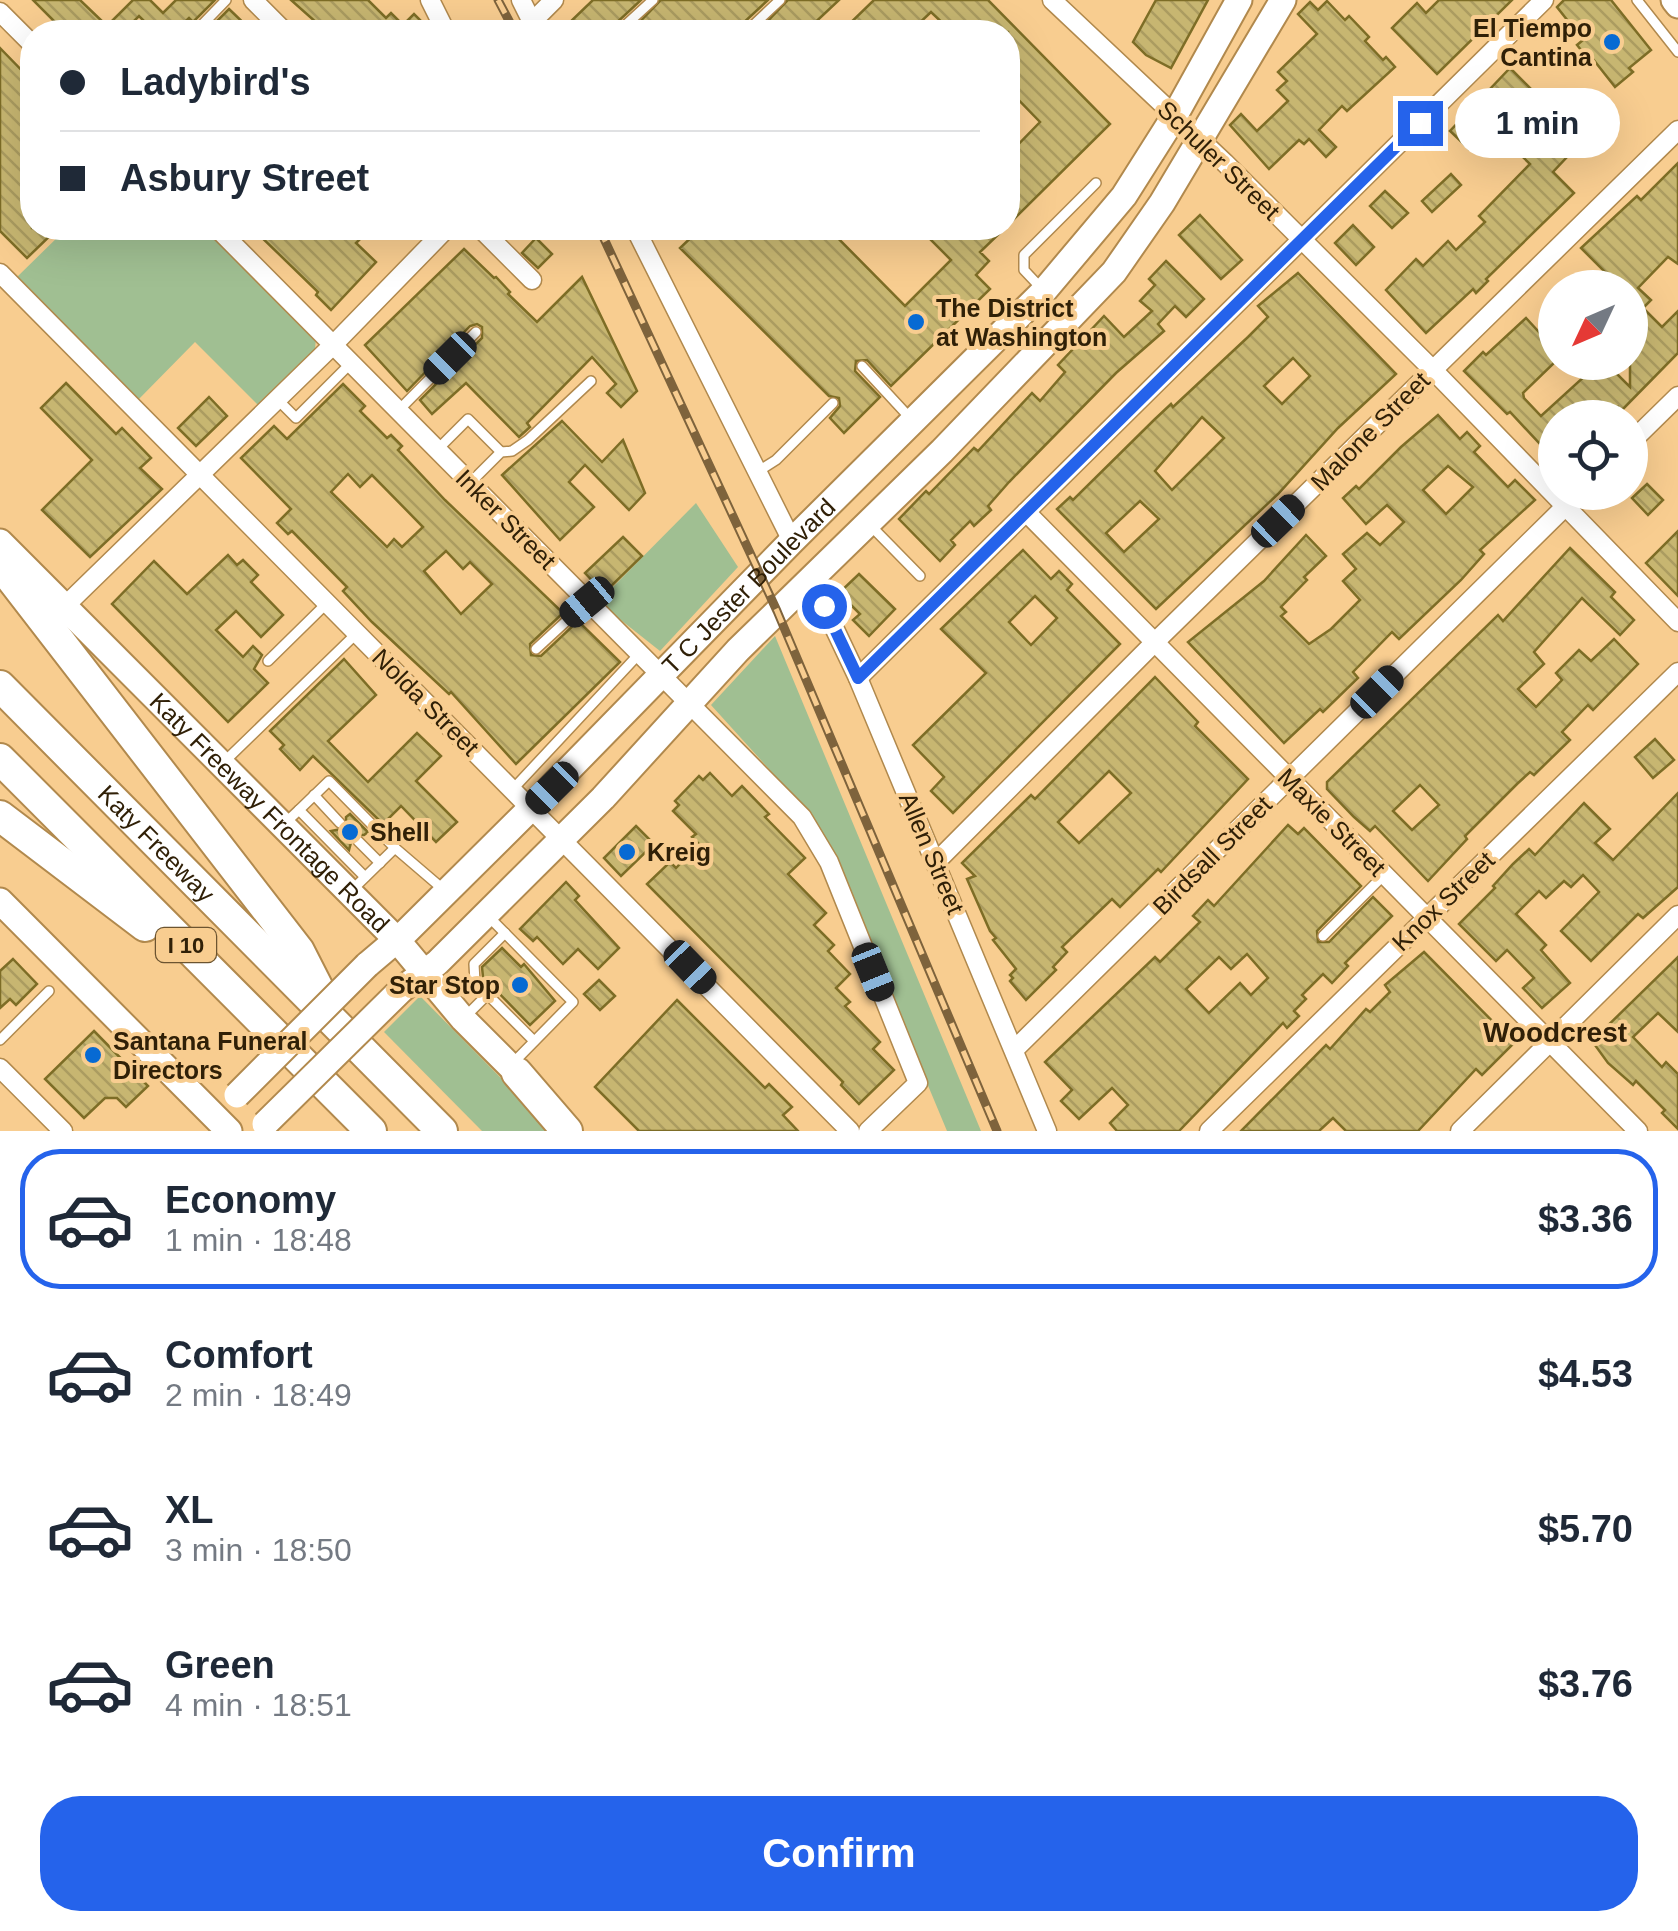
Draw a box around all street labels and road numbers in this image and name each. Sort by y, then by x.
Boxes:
street label: Schuler Street [1152,95,1286,225]
street label: Malone Street [1305,366,1435,496]
street label: Inker Street [450,463,562,575]
street label: T C Jester Boulevard [656,493,841,679]
street label: Nolda Street [367,643,485,761]
street label: Katy Freeway Frontage Road [144,687,396,939]
street label: Maxie Street [1272,762,1392,882]
street label: Katy Freeway [92,780,222,910]
street label: Allen Street [894,788,970,918]
street label: Birdsall Street [1147,790,1277,920]
street label: Knox Street [1386,846,1500,956]
road number: I 10 [156,928,216,962]

